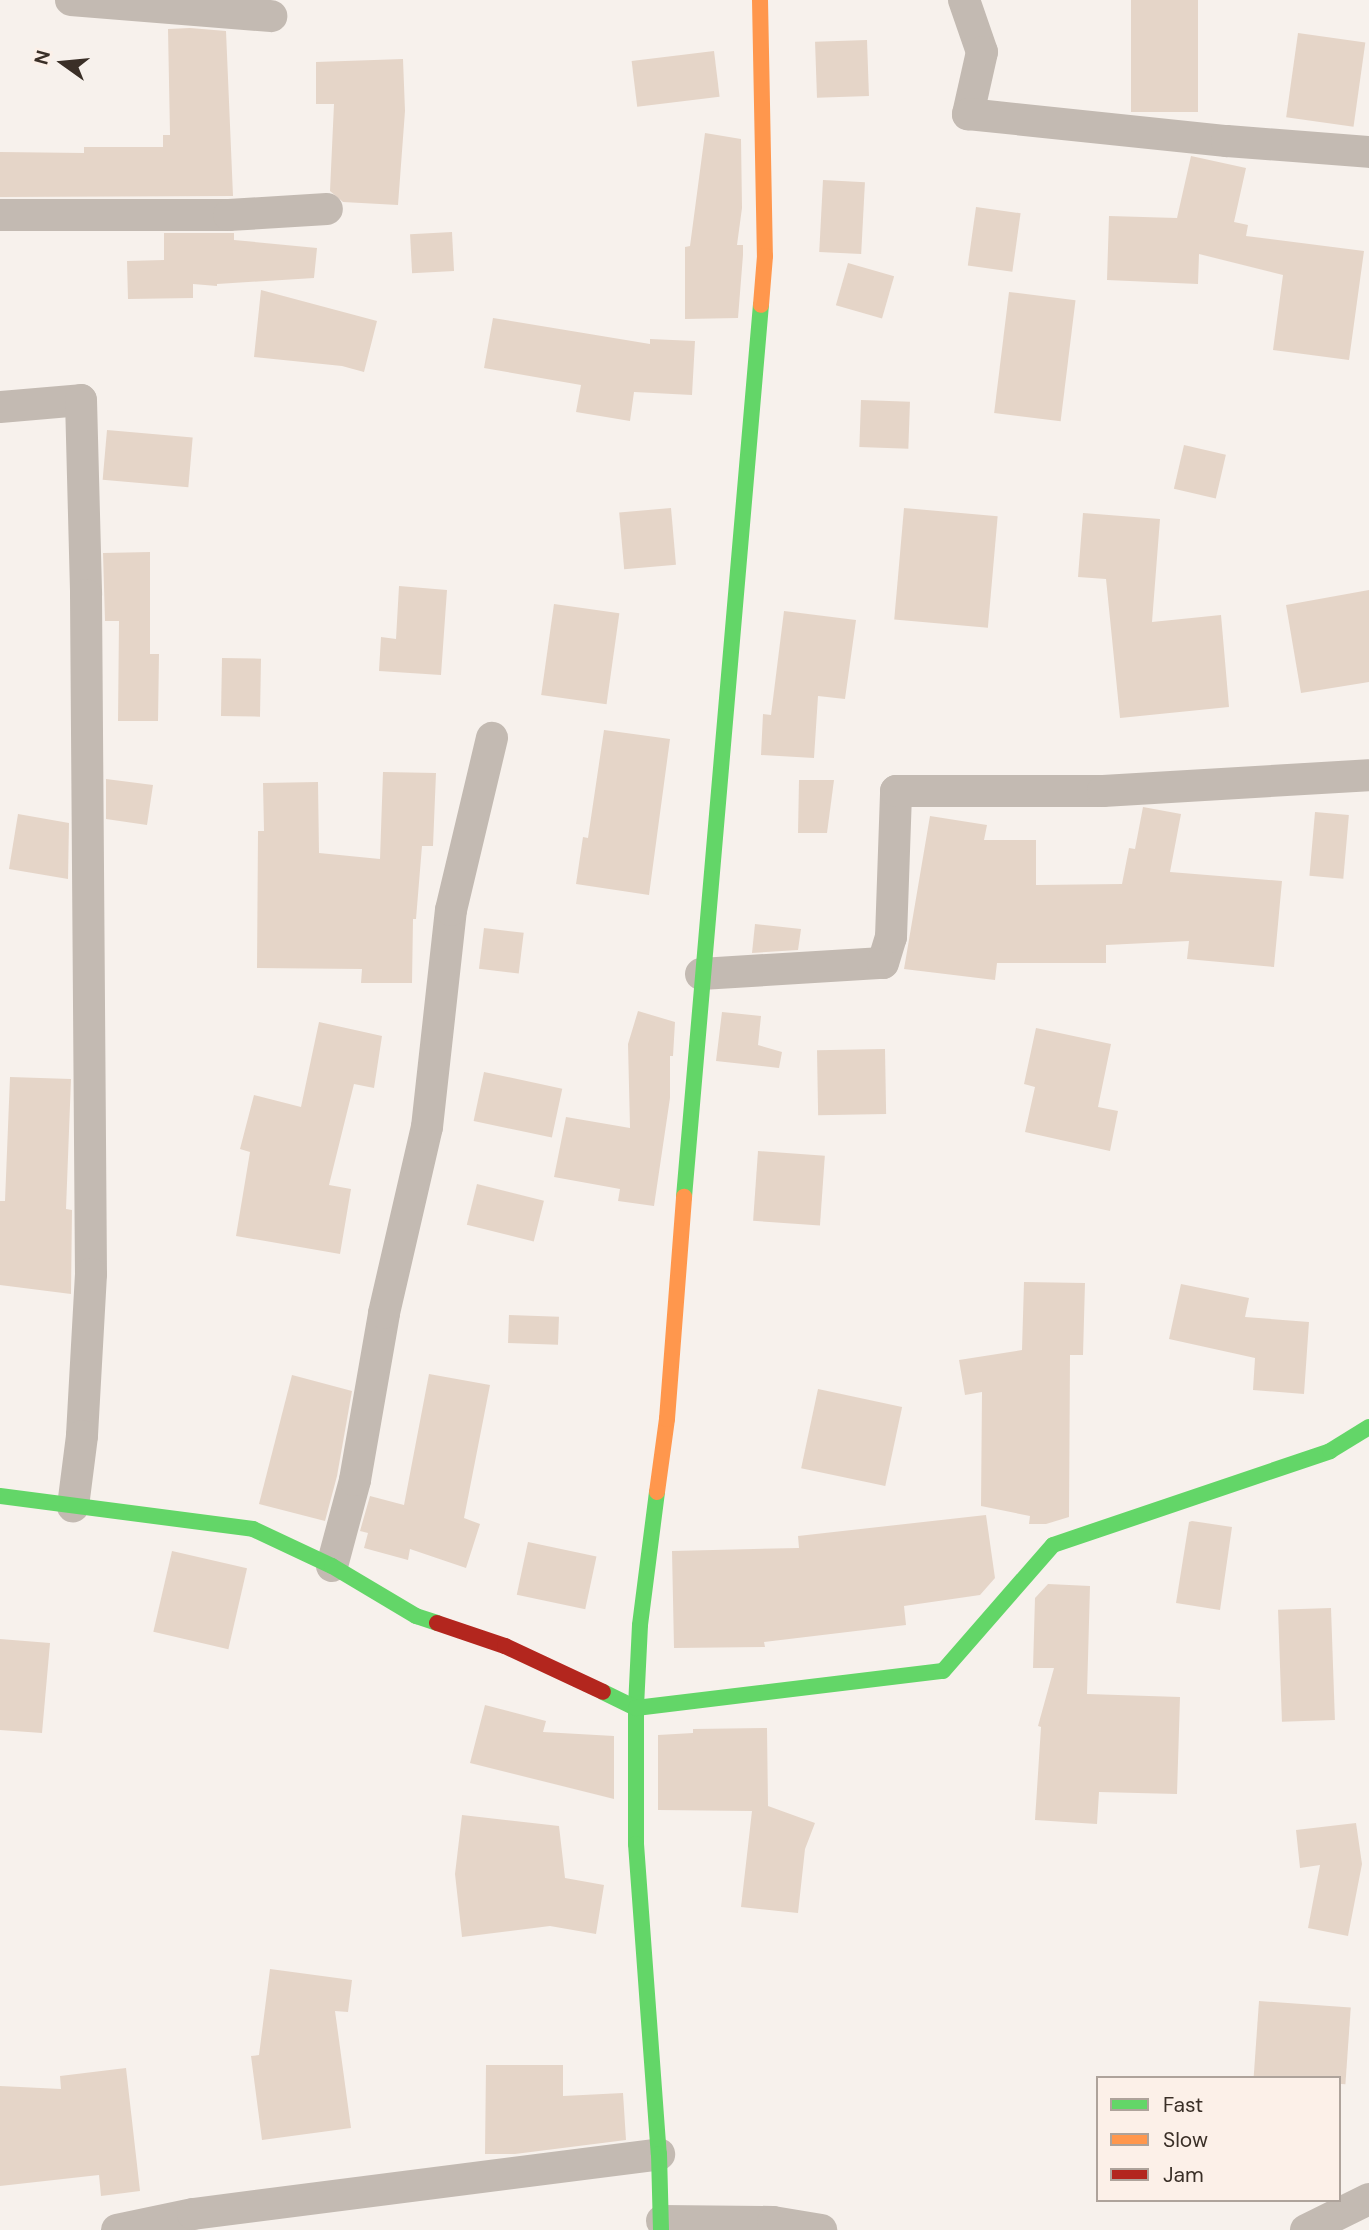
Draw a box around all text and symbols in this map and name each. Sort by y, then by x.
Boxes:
north arrow [28,28,98,98]
text: N [28,48,56,67]
legend [1096,2076,1341,2202]
text: Fast [1163,2091,1203,2119]
text: Slow [1163,2126,1208,2154]
text: Jam [1163,2161,1204,2189]

